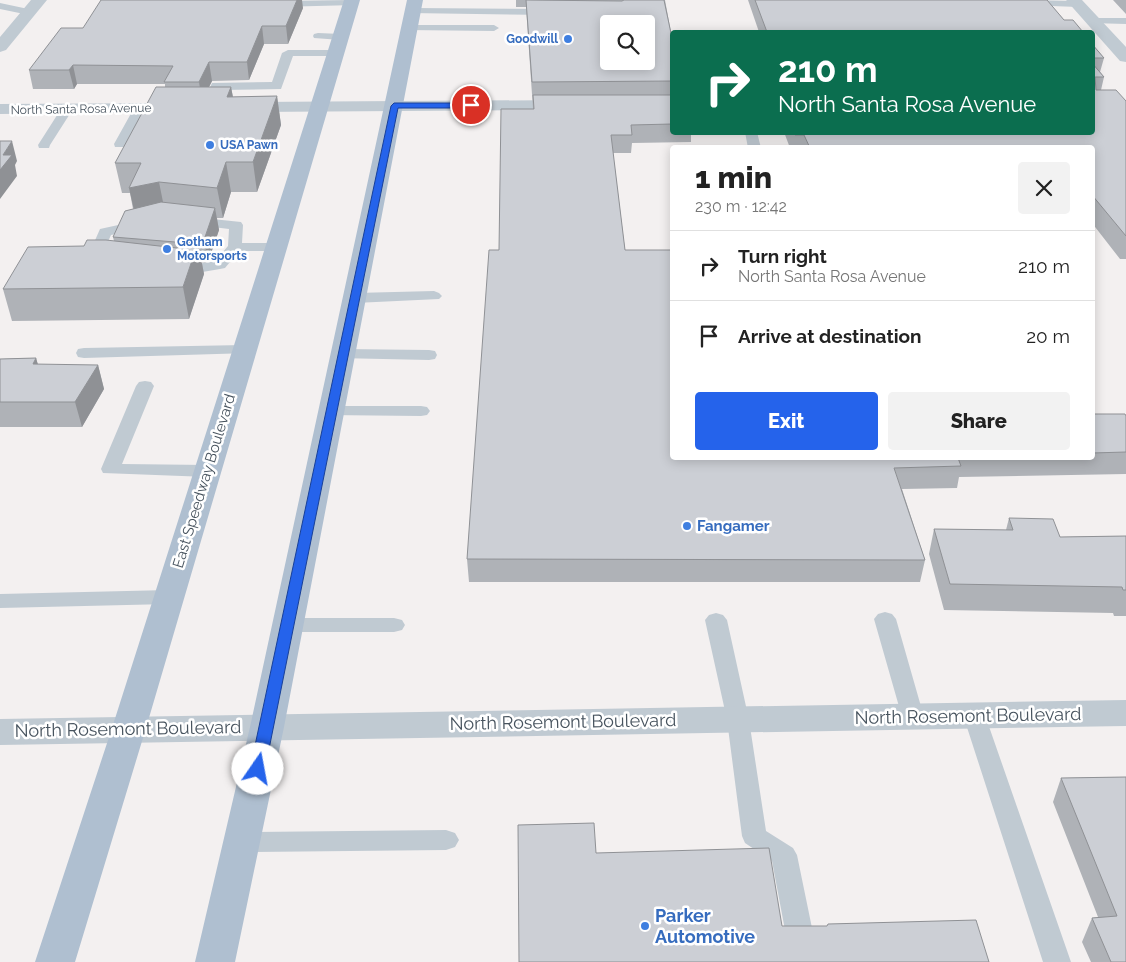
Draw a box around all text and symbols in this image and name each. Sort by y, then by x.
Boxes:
map controls [600,15,655,70]
button: search [600,15,655,70]
place label: Goodwill [506,32,558,46]
marker: Goodwill [562,33,574,45]
text: 210 m [778,49,878,90]
icon: right [695,50,760,115]
pin [450,84,492,126]
icon: arrive [457,91,485,119]
text: North Santa Rosa Avenue [778,91,1036,117]
street label: North Santa Rosa Avenue [10,101,152,117]
place label: USA Pawn [220,138,278,152]
marker: USA Pawn [204,139,216,151]
text: 1 min [695,160,772,195]
button: close [1018,162,1070,214]
text: 230 m · 12:42 [695,197,787,216]
place label: Gotham Motorsports [177,235,247,263]
marker: Gotham Motorsports [161,243,173,255]
text: Turn right [738,245,827,267]
icon: right [695,252,723,280]
text: 210 m [1018,255,1070,277]
text: North Santa Rosa Avenue [738,267,926,286]
icon: arrive [695,322,723,350]
text: Arrive at destination [738,325,922,347]
text: 20 m [1026,325,1070,347]
street label: East Speedway Boulevard [169,392,239,570]
button: Exit [695,392,878,450]
button: Share [888,392,1070,450]
place label: Fangamer [697,517,770,535]
marker: Fangamer [681,520,693,532]
street label: North Rosemont Boulevard [855,703,1081,728]
street label: North Rosemont Boulevard [450,709,676,734]
street label: North Rosemont Boulevard [15,716,241,741]
position arrow [231,742,283,794]
place label: Parker Automotive [655,905,755,947]
marker: Parker Automotive [639,920,651,932]

